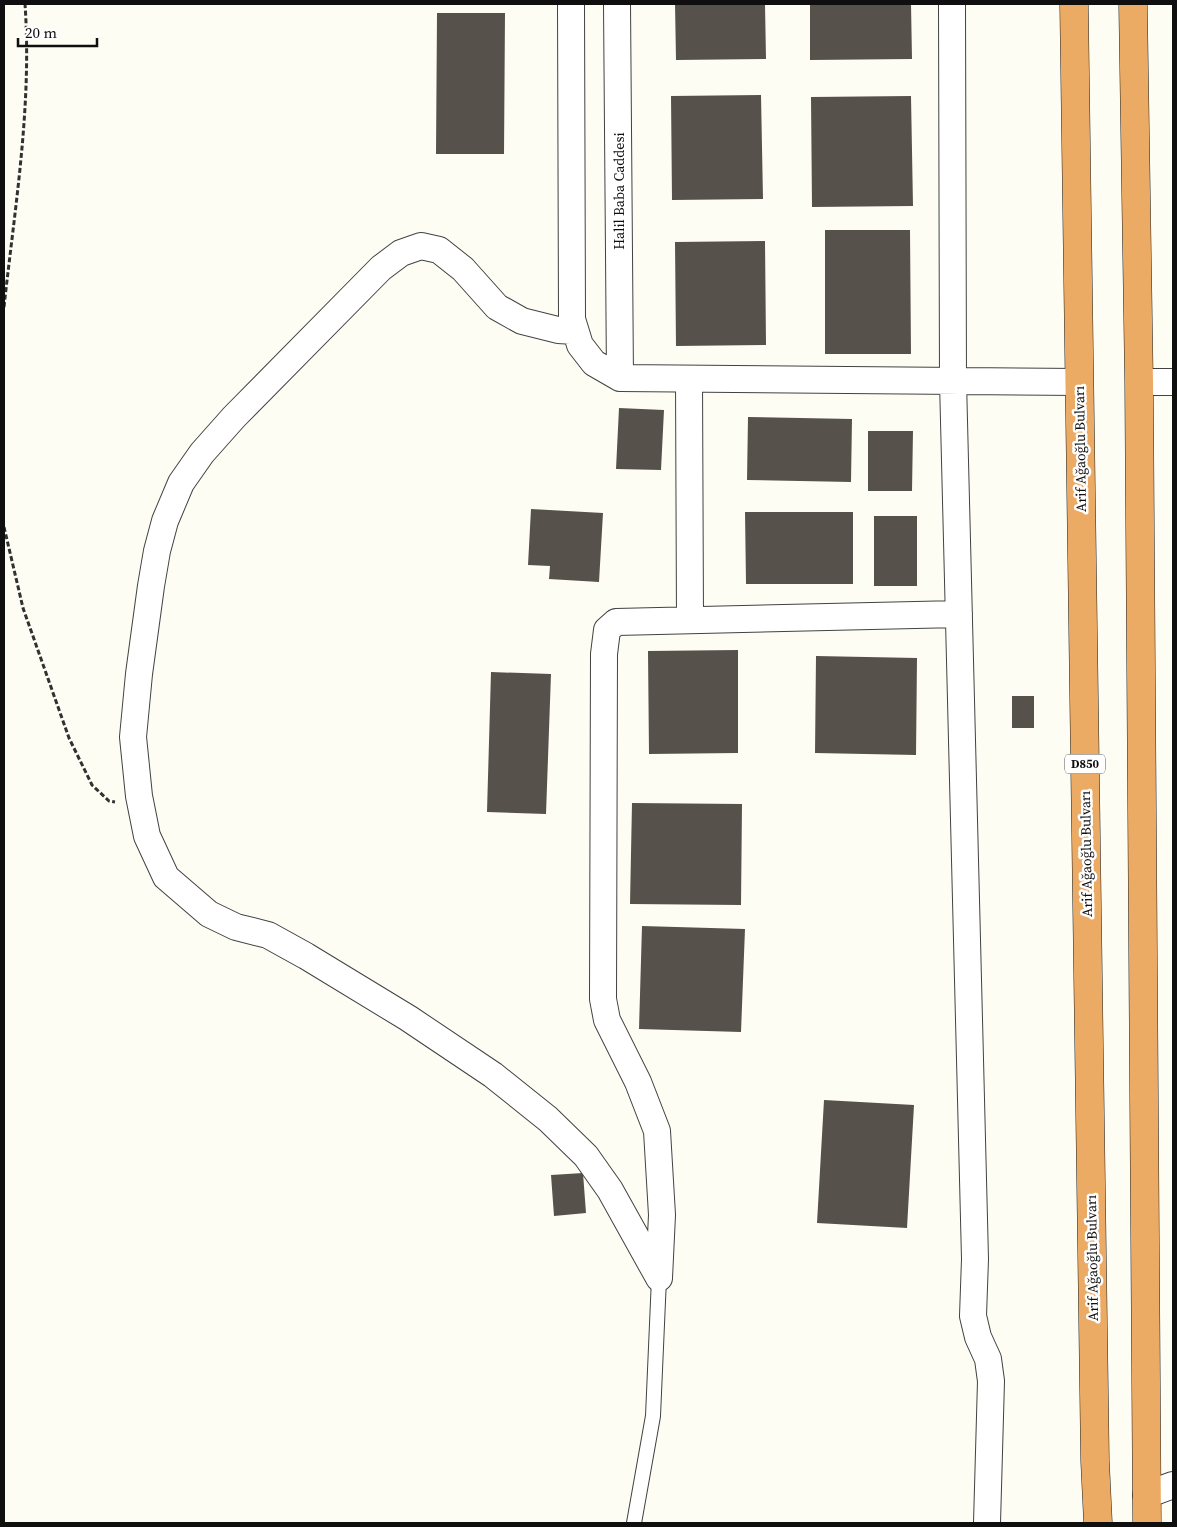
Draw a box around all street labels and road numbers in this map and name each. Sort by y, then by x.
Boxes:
street label: Halil Baba Caddesi [609,132,629,250]
street label: Arif Ağaoğlu Bulvarı [1069,386,1091,512]
road number: D850 [1065,754,1105,774]
street label: Arif Ağaoğlu Bulvarı [1075,791,1097,917]
street label: Arif Ağaoğlu Bulvarı [1081,1195,1103,1321]

